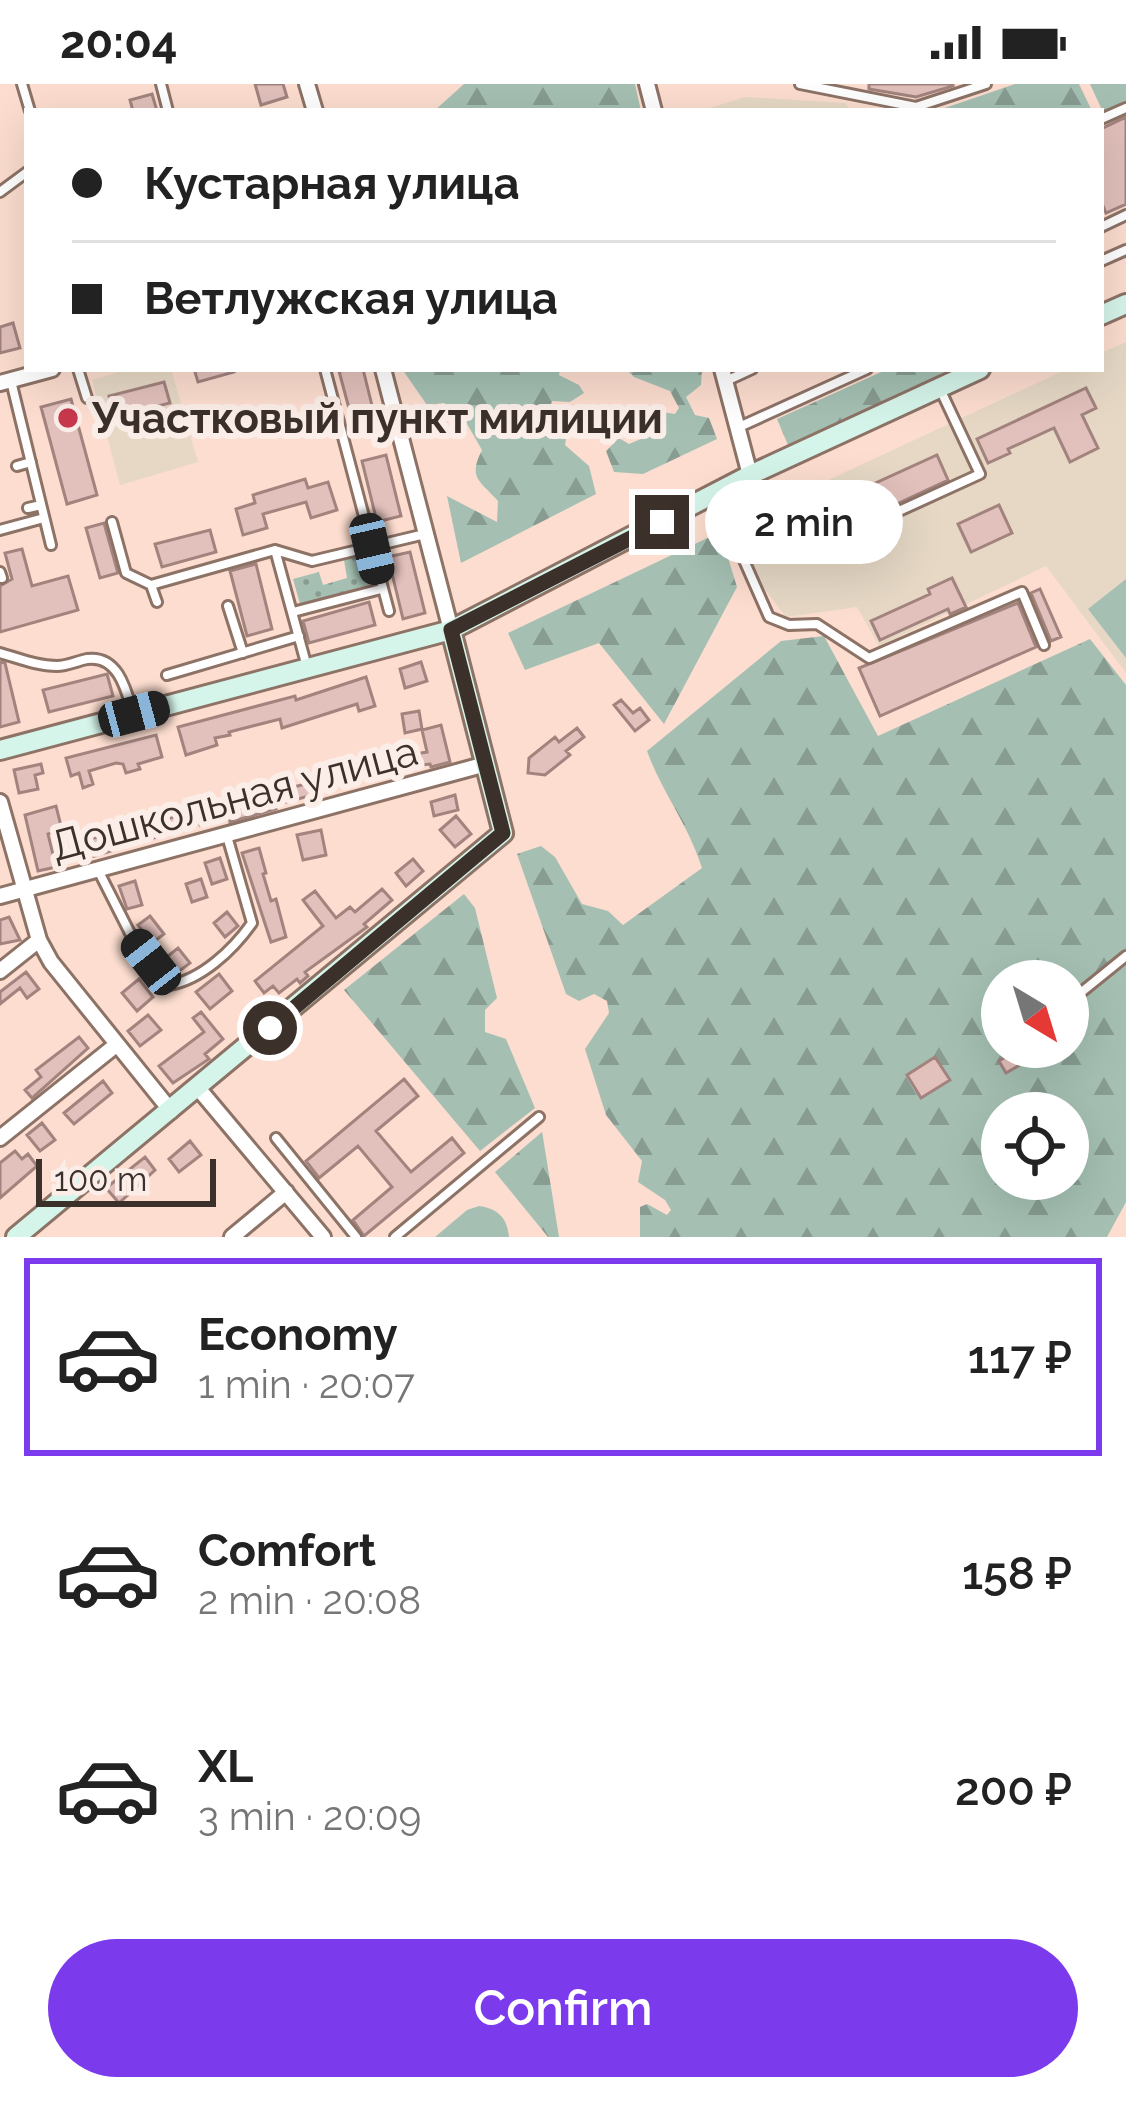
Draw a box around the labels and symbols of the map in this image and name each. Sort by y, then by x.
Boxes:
place label: Участковый пункт милиции [91,394,663,443]
marker: Участковый пункт милиции [55,405,81,431]
callout: 2 min [704,480,902,564]
route end [635,495,689,549]
car [346,510,398,588]
car [95,687,173,741]
street label: Дошкольная улица [45,726,423,871]
car [115,923,187,1001]
north arrow [981,960,1089,1068]
route start [243,1001,297,1055]
scale bar [36,1153,216,1206]

